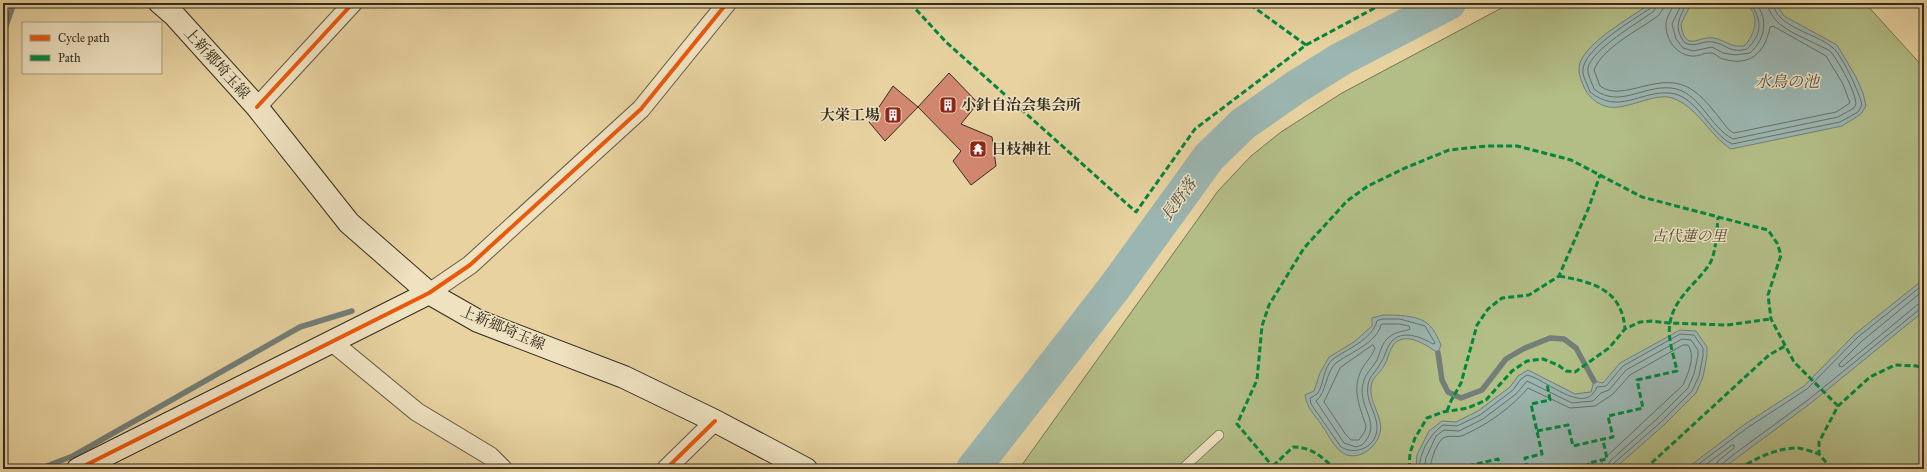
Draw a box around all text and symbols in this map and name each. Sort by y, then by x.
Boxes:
legend [22,22,162,74]
street label: 上新郷埼玉線 [180,24,254,102]
text: Cycle path [58,31,110,45]
text: Path [58,51,81,65]
water label: 水鳥の池 [1755,72,1821,91]
building icon: 小針自治会集会所 [938,95,958,115]
place label: 小針自治会集会所 [961,96,1081,114]
building icon: 大栄工場 [883,105,903,125]
place label: 大栄工場 [820,106,880,124]
temple icon: 日枝神社 [968,139,988,159]
place label: 日枝神社 [991,140,1051,158]
water label: 長野落 [1157,172,1202,224]
park label: 古代蓮の里 [1651,227,1727,245]
street label: 上新郷埼玉線 [458,302,548,354]

